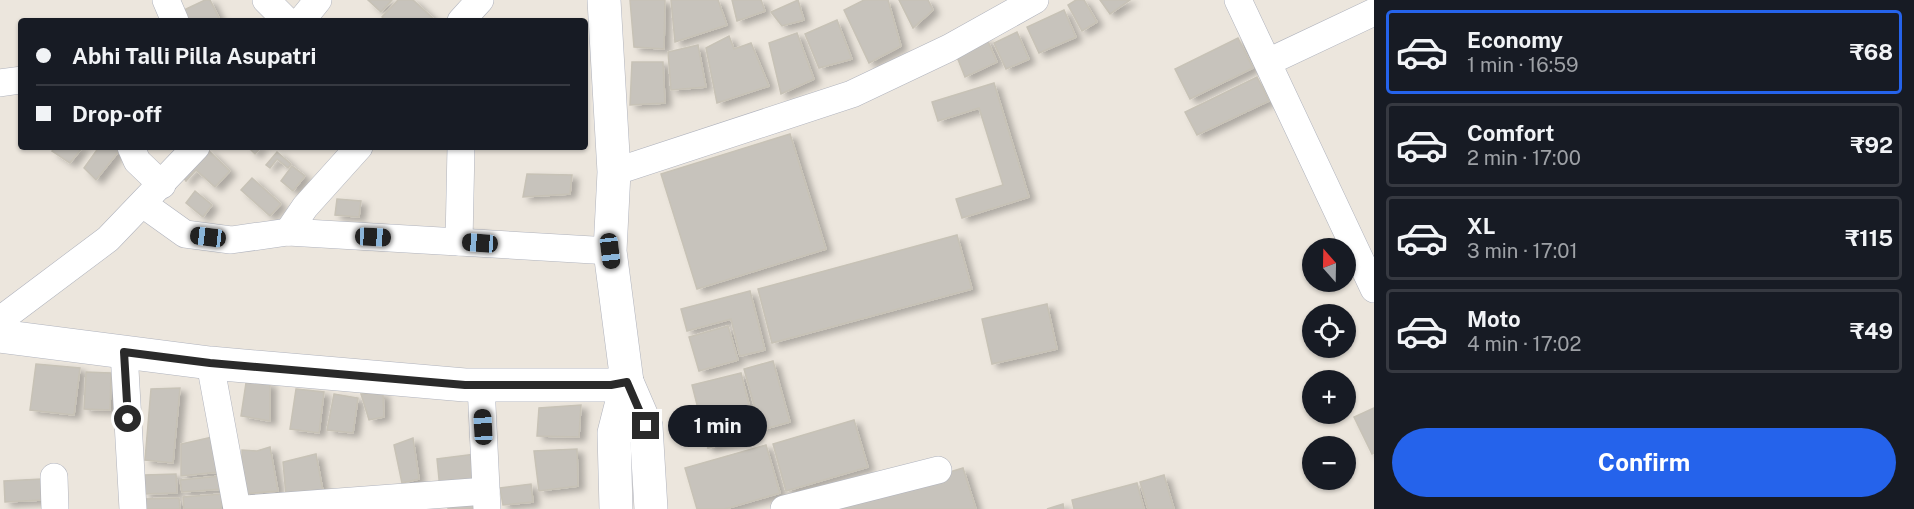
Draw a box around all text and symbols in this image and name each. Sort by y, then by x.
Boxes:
icon: car [1395,25,1449,79]
text: Economy [1467,27,1563,53]
text: ₹68 [1850,39,1893,65]
text: Abhi Talli Pilla Asupatri [72,43,316,69]
text: 1 min · 16:59 [1467,53,1579,77]
text: Drop-off [72,101,162,127]
icon: car [1395,118,1449,172]
text: Comfort [1467,120,1554,146]
text: ₹92 [1850,132,1893,158]
text: 2 min · 17:00 [1467,146,1581,170]
icon: car [1395,211,1449,265]
text: XL [1467,213,1495,239]
text: ₹115 [1845,225,1893,251]
car [189,226,227,248]
car [355,227,391,247]
car [599,232,621,270]
car [461,233,499,253]
north arrow [1302,238,1356,292]
map controls [1302,238,1356,490]
text: 3 min · 17:01 [1467,239,1578,263]
button: locate [1302,304,1356,358]
icon: car [1395,304,1449,358]
text: Moto [1467,306,1521,332]
text: ₹49 [1850,318,1893,344]
text: 4 min · 17:02 [1467,332,1581,356]
button: + [1302,370,1356,424]
route start [114,405,141,432]
callout: 1 min [667,405,766,447]
car [473,409,493,445]
route end [632,412,659,439]
text: 1 min [693,414,742,438]
button: Confirm [1392,428,1896,497]
button: − [1302,436,1356,490]

